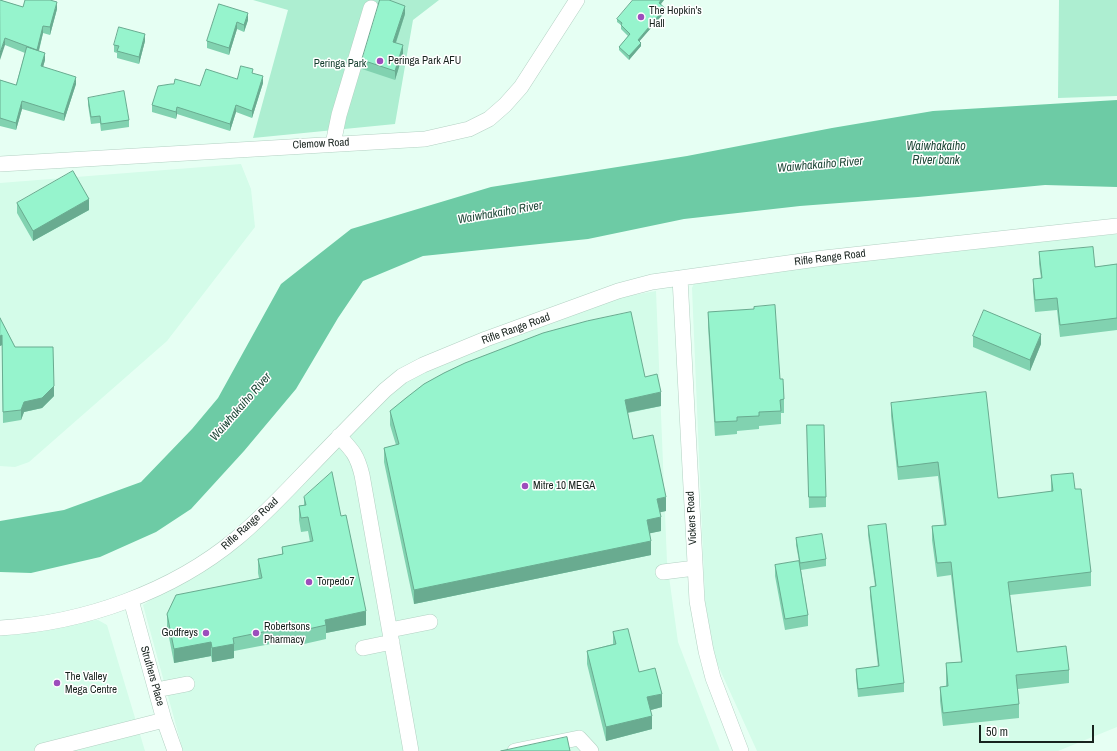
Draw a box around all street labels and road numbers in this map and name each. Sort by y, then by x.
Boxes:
street label: Clemow Road [292,136,350,152]
street label: Rifle Range Road [794,247,866,269]
street label: Rifle Range Road [480,311,552,347]
street label: Vickers Road [684,491,700,545]
street label: Rifle Range Road [219,495,281,553]
street label: Struthers Place [137,645,167,707]

